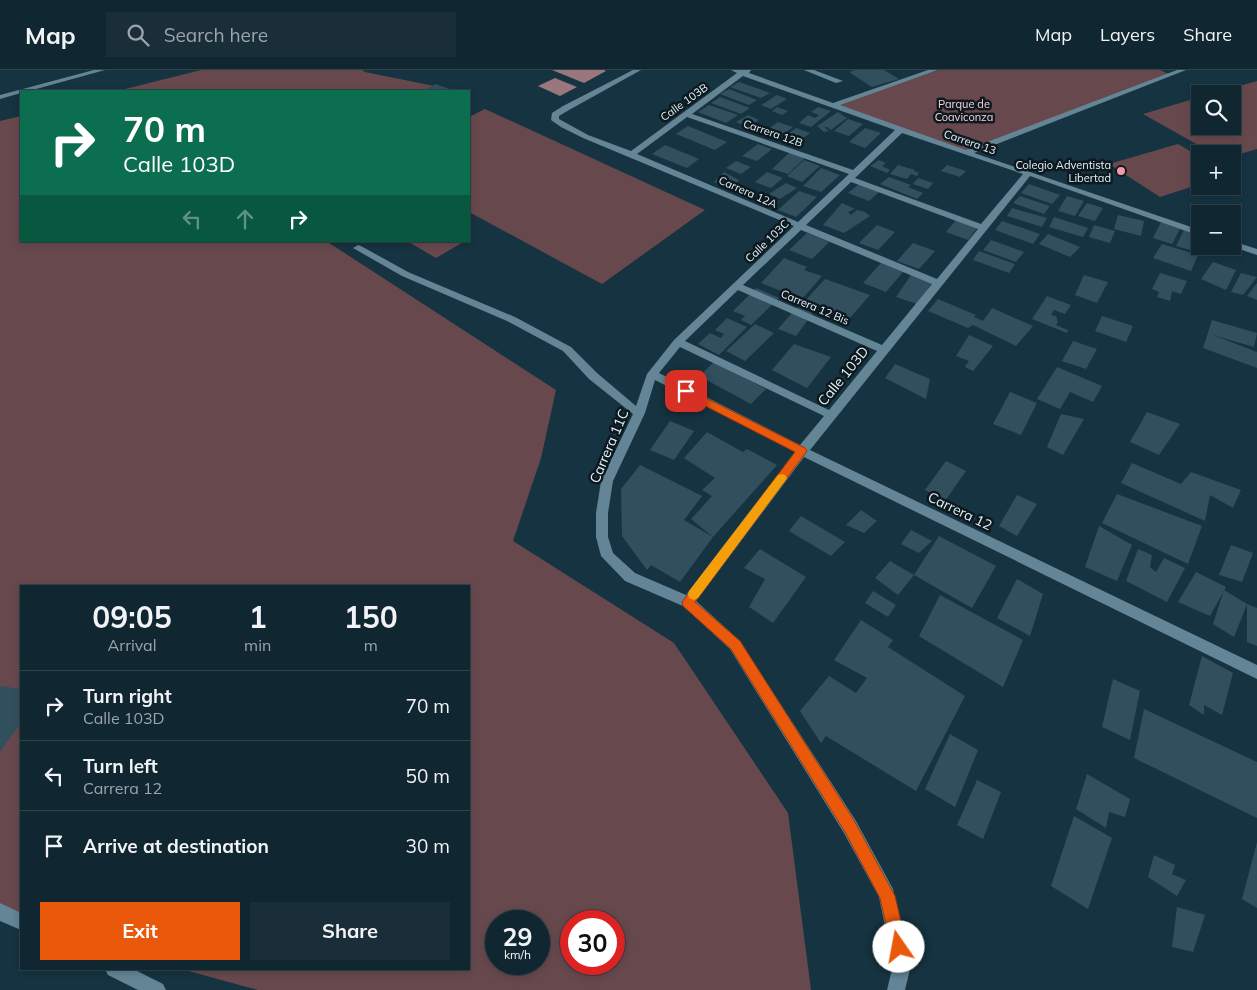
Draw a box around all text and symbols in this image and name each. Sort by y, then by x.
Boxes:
search box [106,12,456,57]
text: Map [25,20,76,50]
icon: search [124,21,152,49]
text: Search here [164,23,268,47]
text: Map [1035,23,1072,46]
text: Layers [1100,23,1155,46]
text: Share [1183,23,1232,46]
street label: Calle 103B [658,80,710,124]
map controls [1191,85,1241,255]
button: search [1191,85,1241,135]
park label: Parque de Coaviconza [935,97,993,124]
text: 70 m [123,107,206,151]
icon: right [40,110,105,175]
street label: Carrera 12B [741,116,805,150]
street label: Carrera 13 [942,127,998,157]
button: + [1191,145,1241,195]
text: Calle 103D [123,150,235,178]
place label: Colegio Adventista Libertad [1015,158,1111,185]
marker: Colegio Adventista Libertad [1115,165,1127,177]
street label: Carrera 12A [717,173,779,211]
icon: left [178,205,206,233]
icon: ahead [231,205,259,233]
icon: right [284,205,312,233]
button: − [1191,205,1241,255]
street label: Calle 103C [742,217,792,265]
street label: Carrera 12 Bis [779,286,851,328]
street label: Calle 103D [814,343,872,409]
pin [665,370,707,412]
icon: arrive [672,377,700,405]
street label: Carrera 11C [585,406,633,486]
street label: Carrera 12 [925,488,995,534]
text: 09:05 [92,598,172,636]
text: 1 [249,598,267,636]
text: 150 [344,598,398,636]
text: Arrival [108,635,157,655]
text: min [244,635,271,655]
text: m [364,635,378,655]
text: Turn right [83,684,172,708]
icon: right [40,692,68,720]
text: 70 m [406,694,450,718]
text: Calle 103D [83,708,165,728]
text: Turn left [83,754,158,778]
icon: left [40,762,68,790]
text: 50 m [406,764,450,788]
text: Carrera 12 [83,778,162,798]
icon: arrive [40,832,68,860]
text: Arrive at destination [83,834,269,858]
text: 30 m [406,834,450,858]
button: Exit [40,902,240,960]
button: Share [250,902,450,960]
speed limit sign: 30 [560,910,625,975]
position arrow [872,920,924,972]
text: 29 [502,921,533,952]
text: km/h [504,947,531,962]

